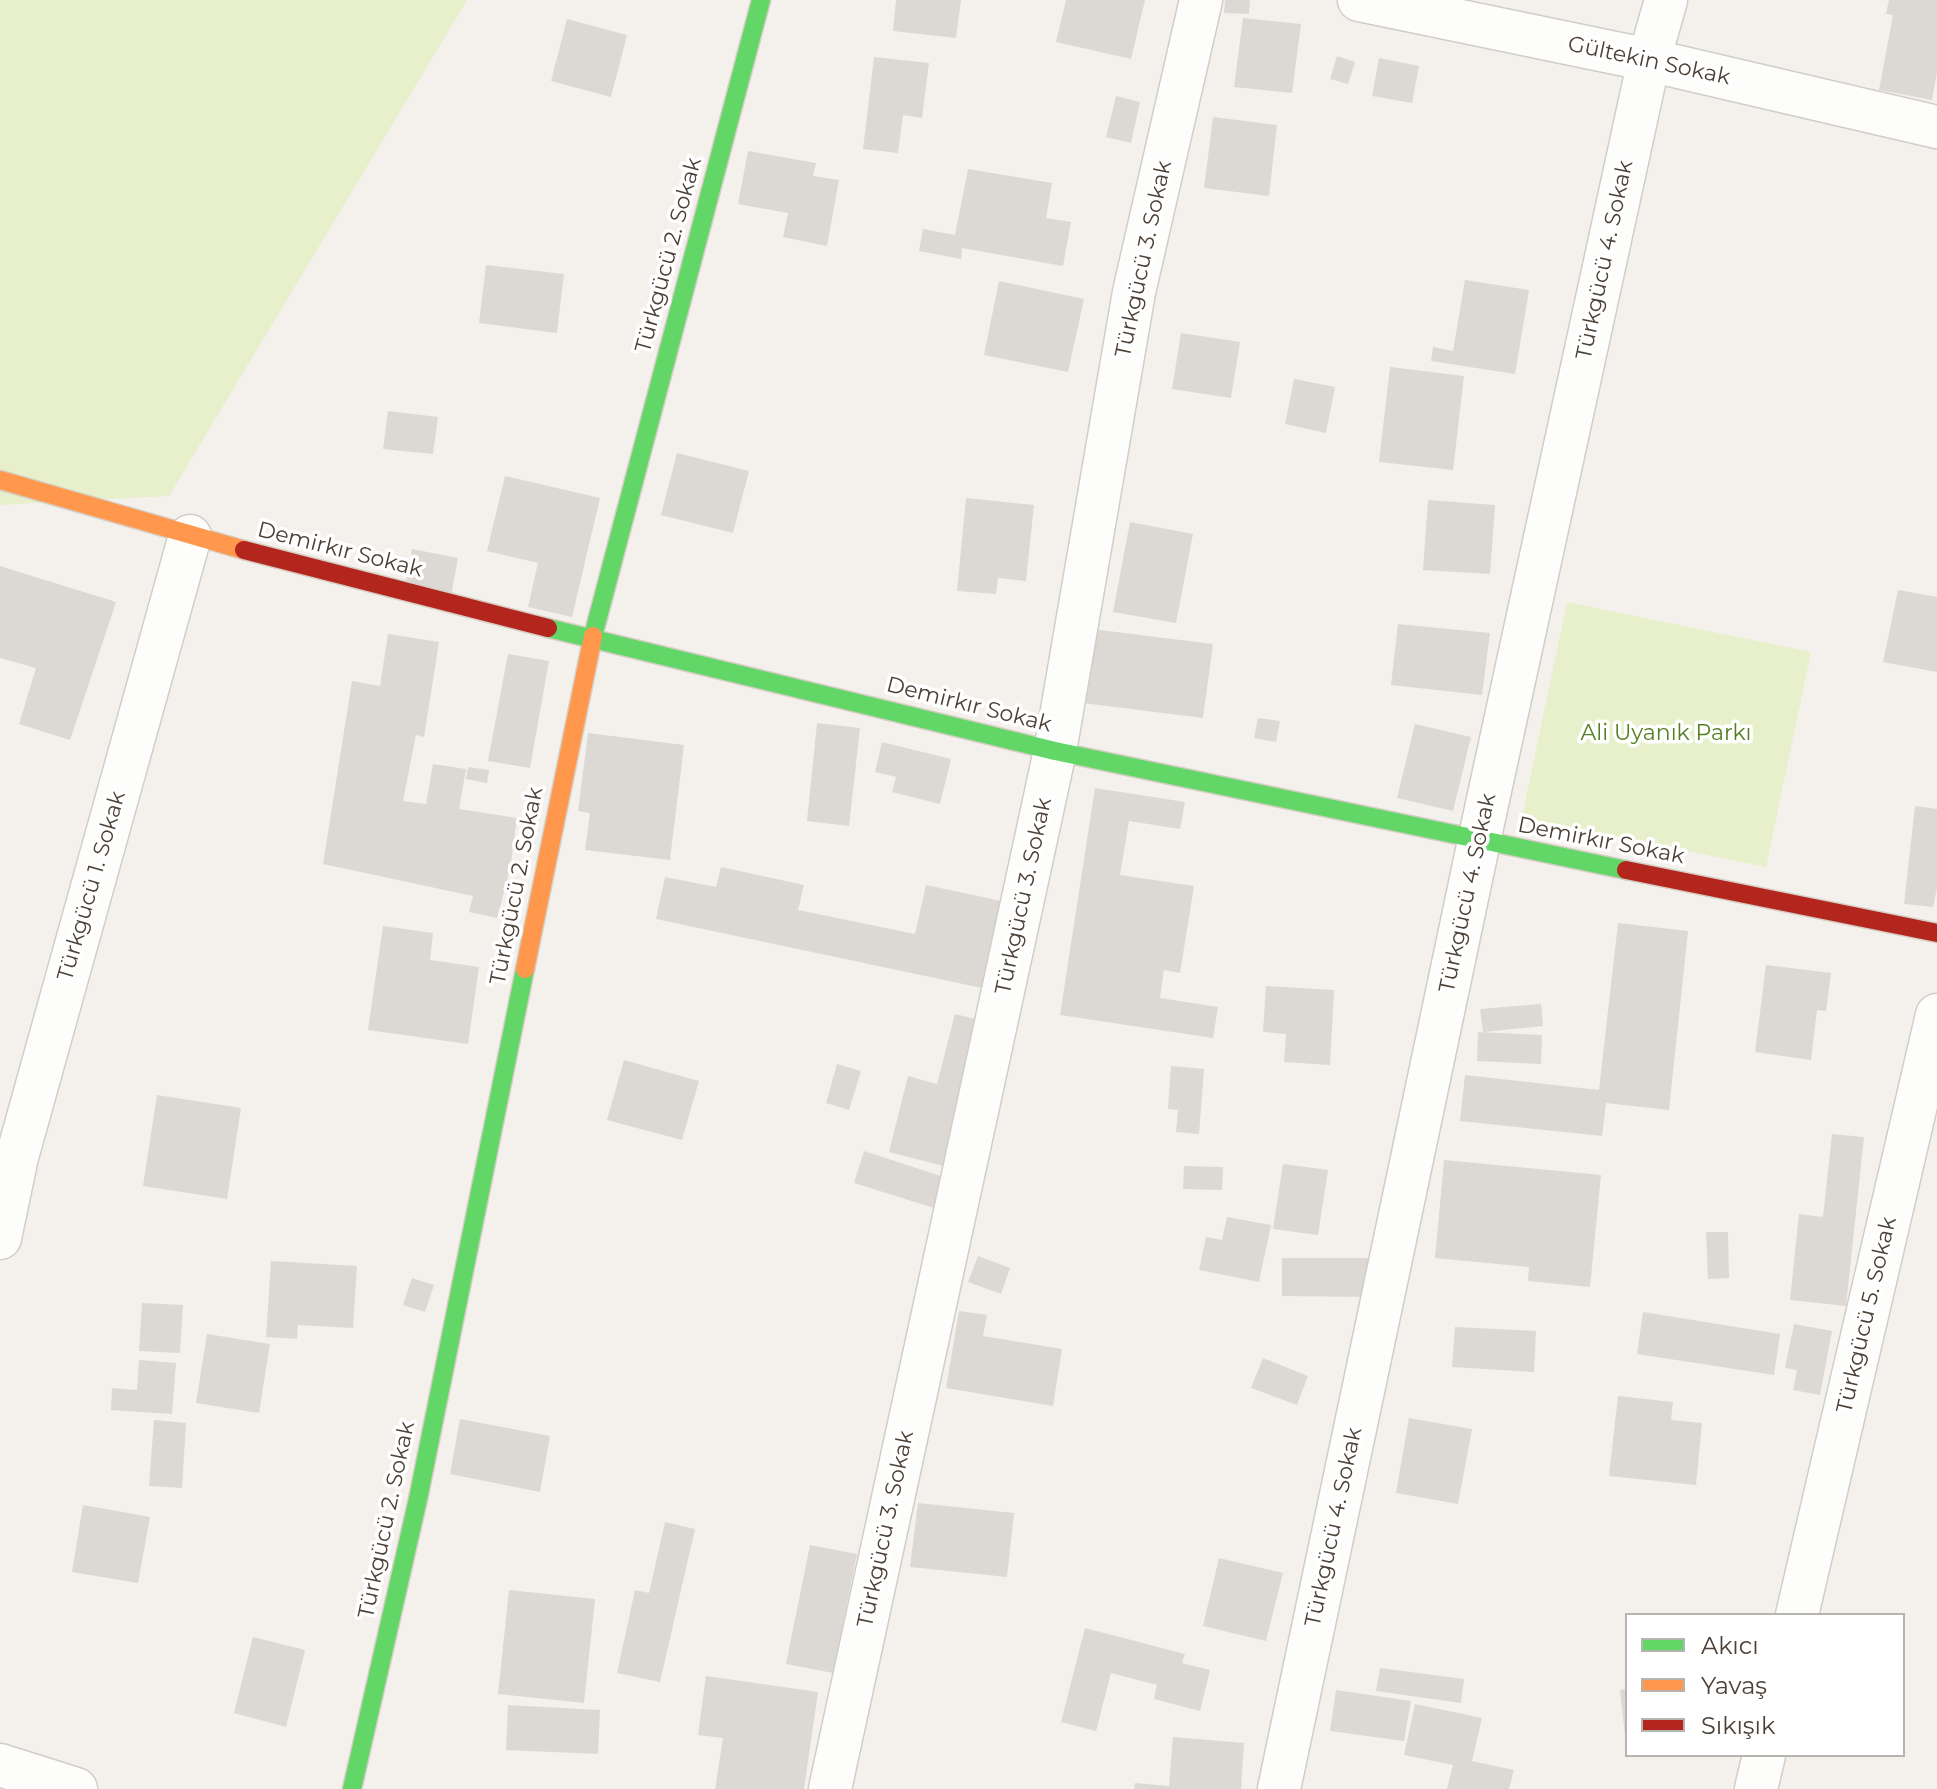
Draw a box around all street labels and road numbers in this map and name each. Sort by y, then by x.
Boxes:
street label: Gültekin Sokak [1565,31,1733,91]
street label: Türkgücü 2. Sokak [630,155,708,355]
street label: Türkgücü 3. Sokak [1110,158,1178,360]
street label: Türkgücü 4. Sokak [1571,158,1639,362]
street label: Demirkır Sokak [255,517,425,583]
street label: Demirkır Sokak [884,672,1054,738]
street label: Türkgücü 2. Sokak [485,785,549,987]
street label: Türkgücü 1. Sokak [52,788,132,984]
street label: Türkgücü 4. Sokak [1434,791,1502,995]
street label: Türkgücü 3. Sokak [990,795,1058,997]
street label: Demirkır Sokak [1515,812,1687,870]
street label: Türkgücü 5. Sokak [1832,1214,1902,1416]
street label: Türkgücü 2. Sokak [353,1419,421,1621]
street label: Türkgücü 4. Sokak [1300,1425,1368,1629]
street label: Türkgücü 3. Sokak [852,1428,920,1630]

